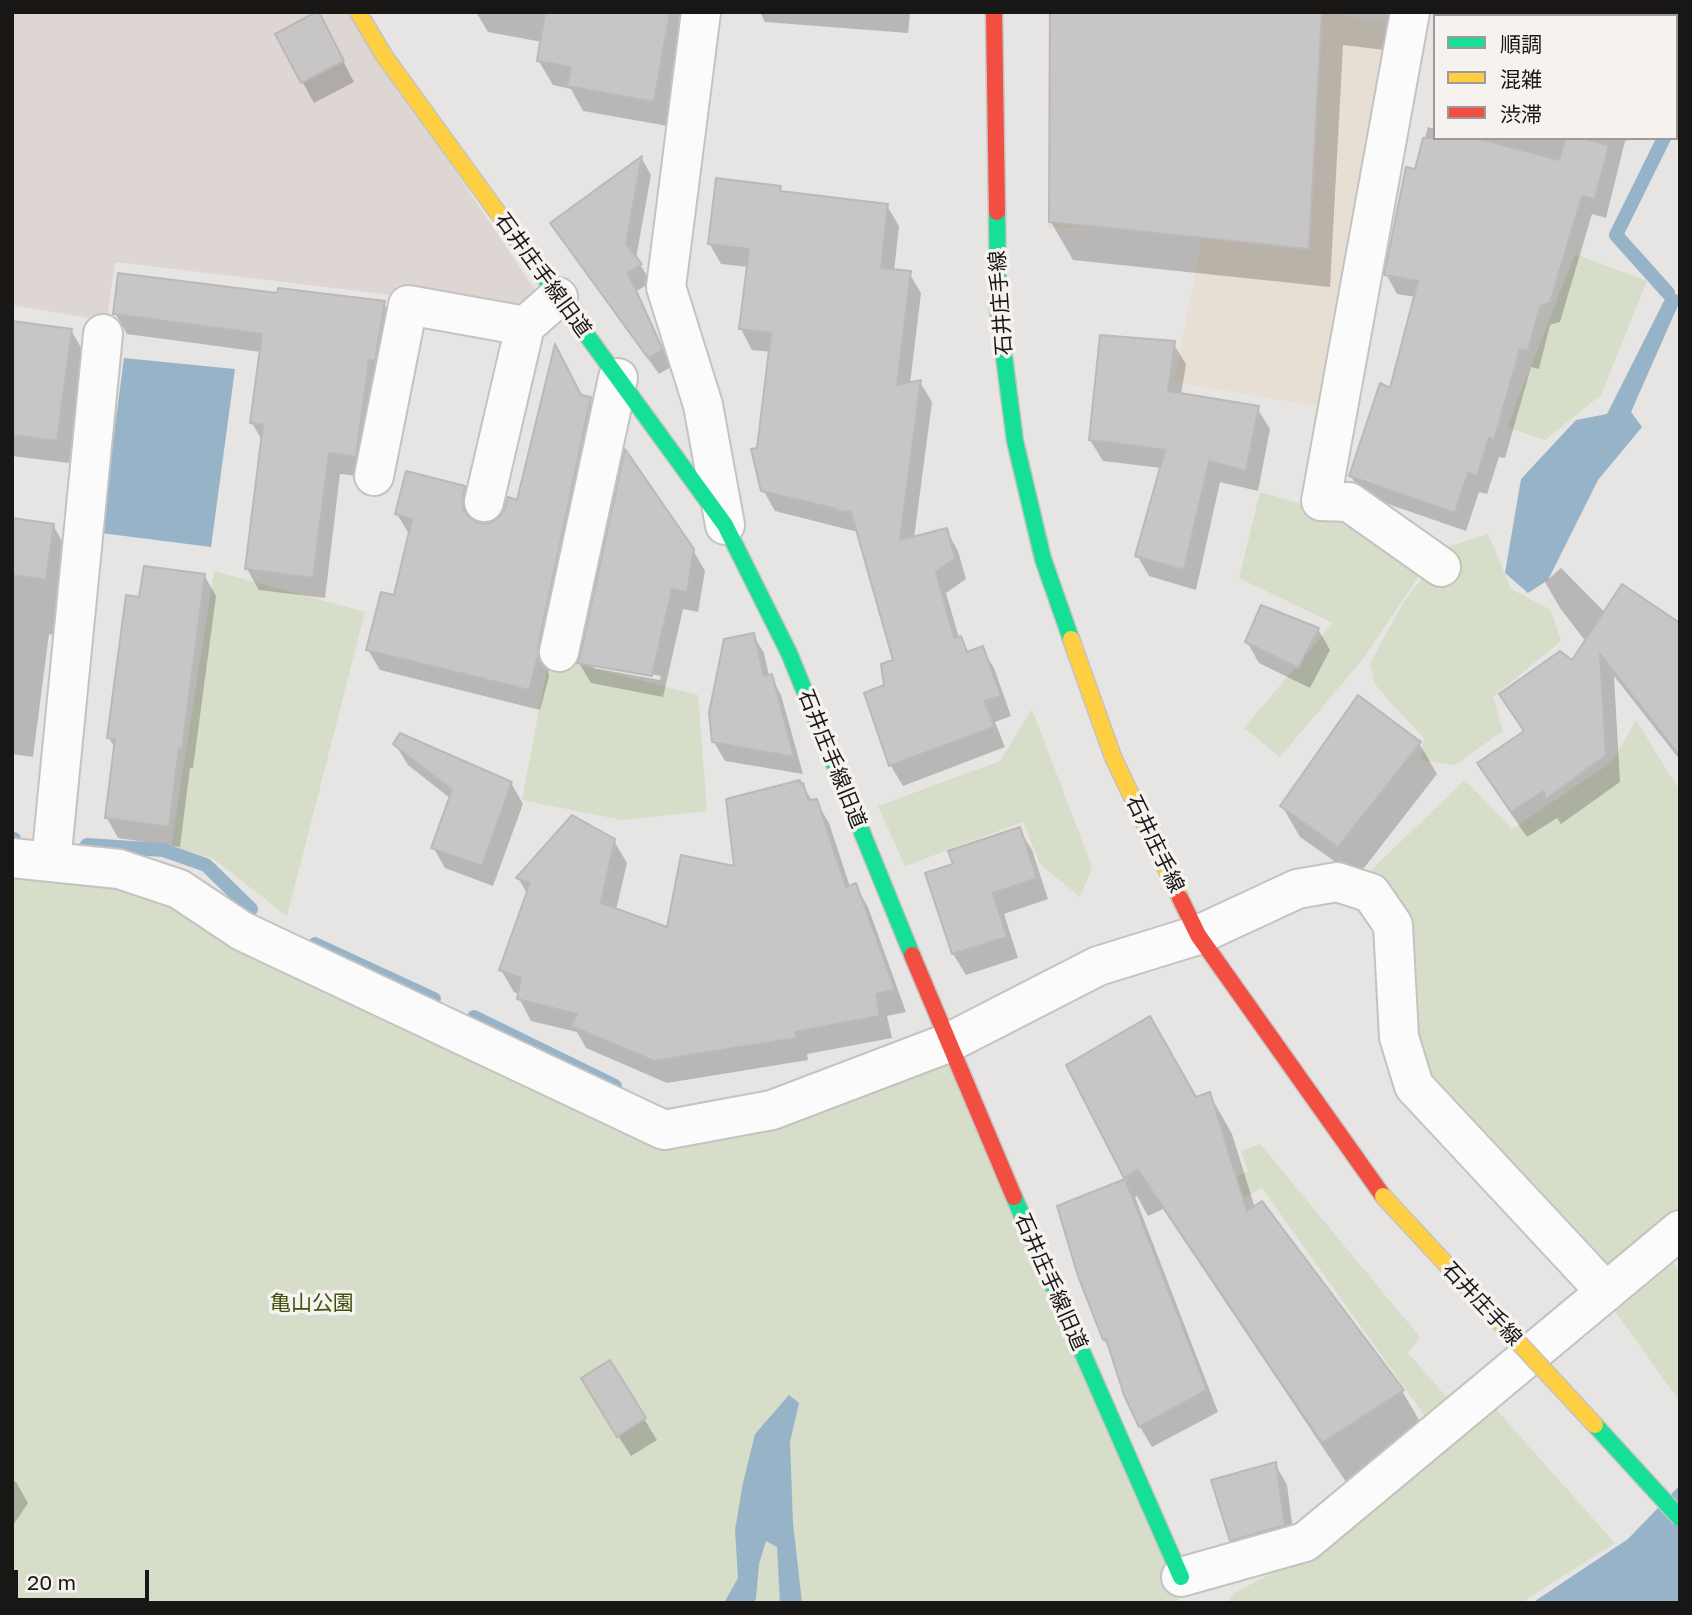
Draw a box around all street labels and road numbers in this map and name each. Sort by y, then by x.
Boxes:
street label: 石井庄手線旧道 [490,208,596,342]
street label: 石井庄手線 [985,250,1017,356]
street label: 石井庄手線旧道 [793,686,871,832]
street label: 石井庄手線 [1121,791,1189,897]
street label: 石井庄手線旧道 [1010,1210,1092,1354]
street label: 石井庄手線 [1437,1257,1527,1351]

